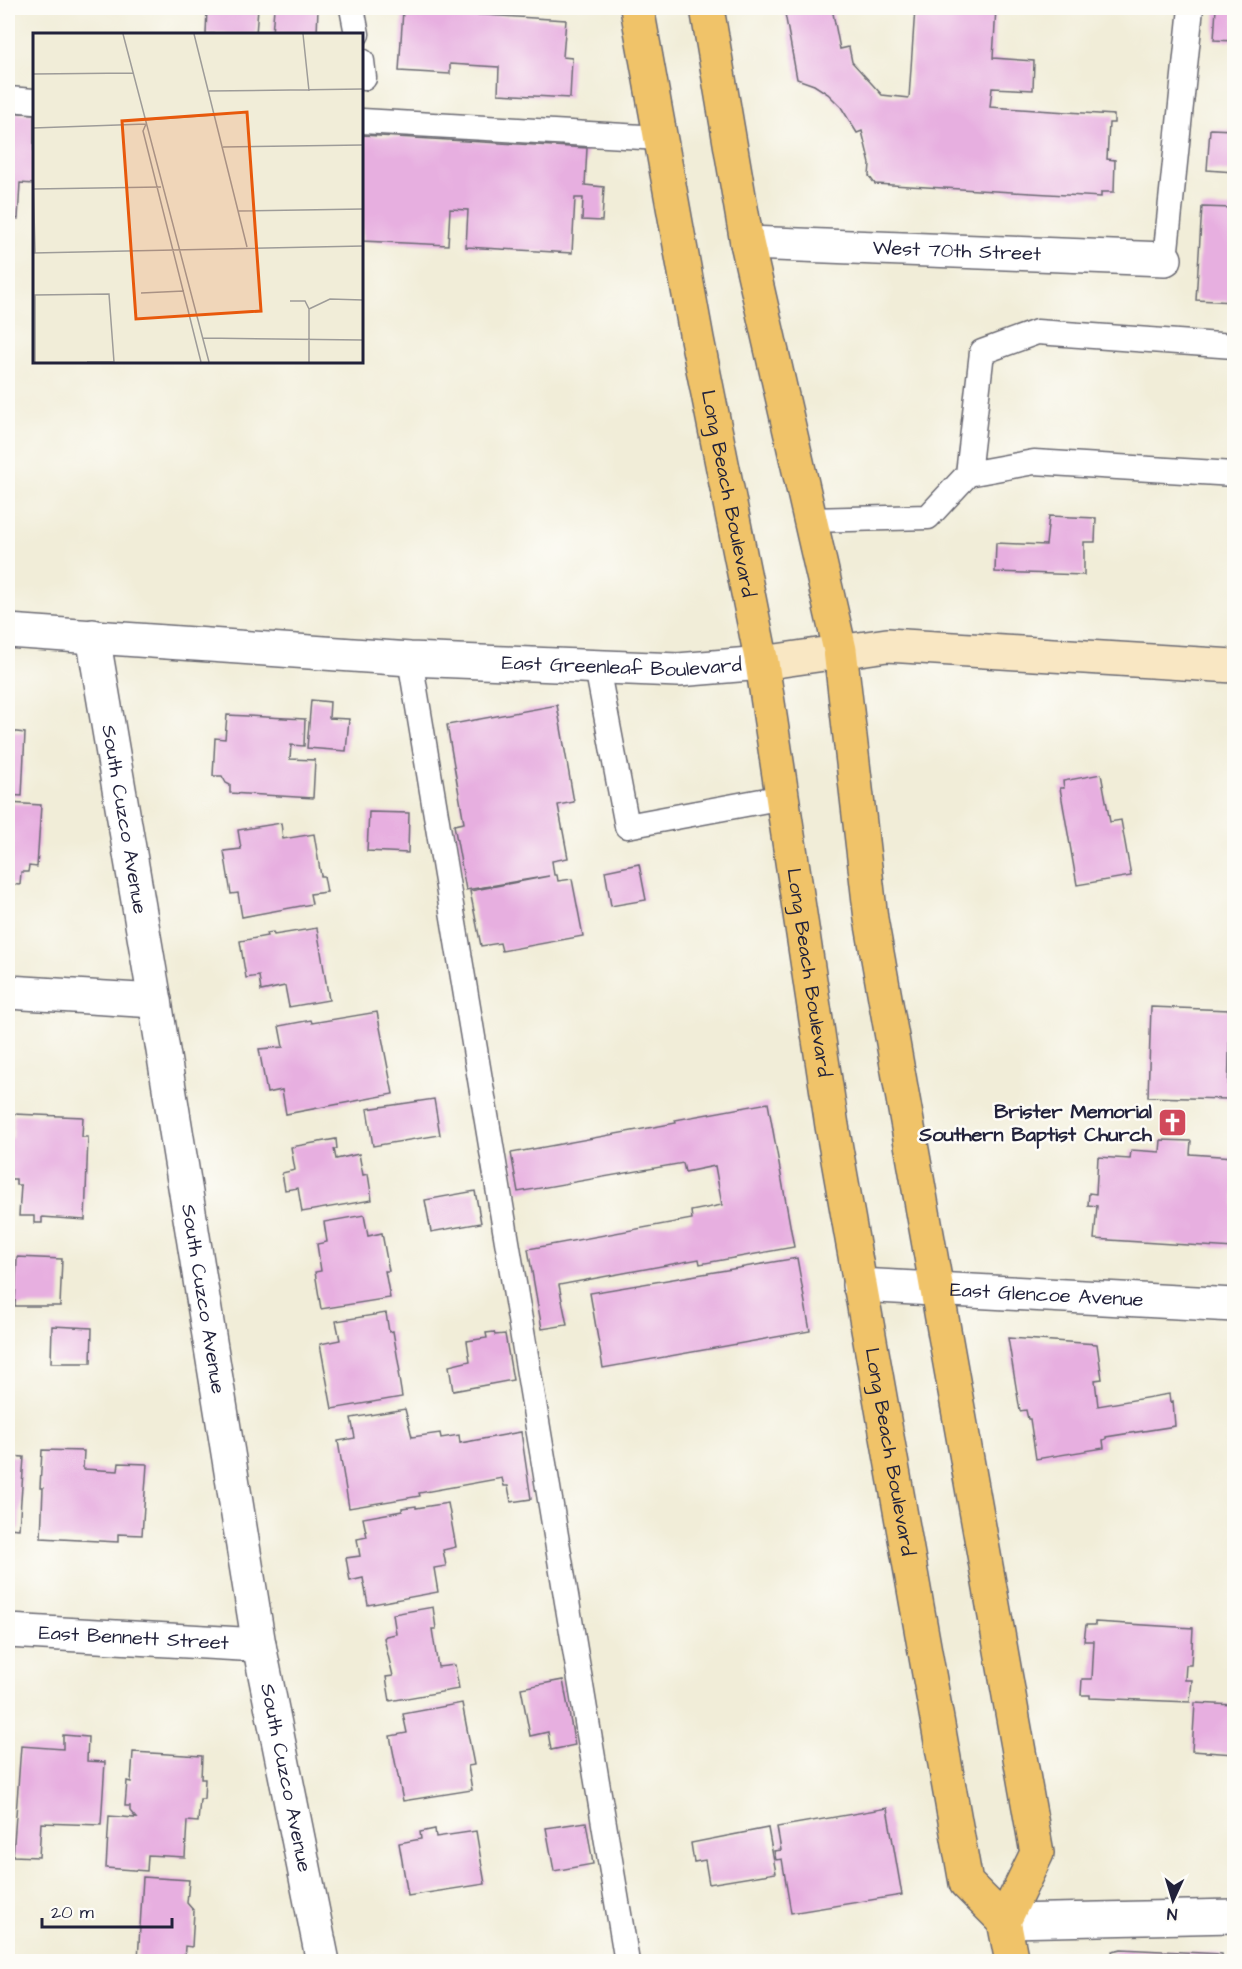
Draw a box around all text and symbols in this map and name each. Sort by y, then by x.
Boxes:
inset map [33,33,363,363]
street label: West 70th Street [872,234,1042,268]
street label: Long Beach Boulevard [694,387,762,600]
street label: East Greenleaf Boulevard [501,649,743,684]
street label: South Cuzco Avenue [94,723,154,916]
street label: Long Beach Boulevard [779,866,838,1079]
place label: Brister Memorial Southern Baptist Church [918,1098,1153,1149]
church icon: Brister Memorial Southern Baptist Church [1157,1107,1189,1139]
street label: South Cuzco Avenue [174,1202,232,1396]
street label: East Glencoe Avenue [949,1276,1144,1314]
street label: Long Beach Boulevard [858,1346,922,1558]
street label: East Bennett Street [38,1619,229,1657]
street label: South Cuzco Avenue [253,1681,319,1875]
north arrow [1143,1870,1203,1930]
scale bar [42,1891,172,1929]
text: 20 m [51,1900,94,1925]
text: N [1166,1903,1178,1925]

